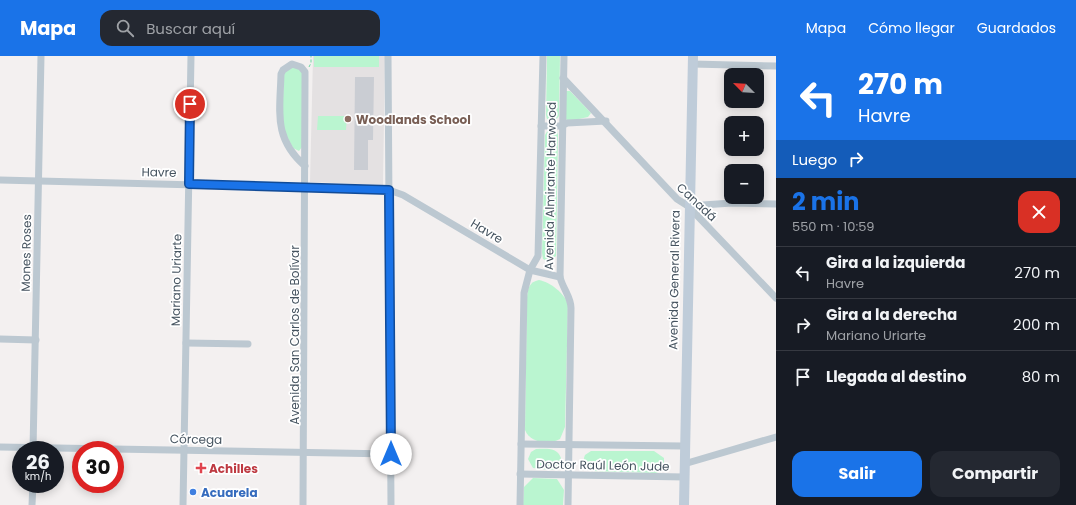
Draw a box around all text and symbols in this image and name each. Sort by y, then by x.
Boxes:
search box [100,10,380,46]
text: Mapa [20,15,76,42]
icon: search [114,17,136,39]
text: Buscar aquí [146,18,235,39]
text: Mapa [806,18,846,38]
text: Cómo llegar [868,18,955,38]
text: Guardados [977,18,1056,38]
text: 270 m [858,65,943,104]
north arrow [724,68,764,108]
map controls [724,68,764,204]
icon: left [792,72,844,124]
pin [173,87,207,121]
icon: arrive [179,93,201,115]
street label: Avenida Almirante Harwood [540,102,560,270]
text: Havre [858,103,911,128]
place label: Woodlands School [356,111,471,128]
marker: Woodlands School [343,114,353,124]
button: + [724,116,764,156]
icon: right [845,148,867,170]
text: Luego [792,149,837,170]
street label: Havre [141,163,177,181]
button: − [724,164,764,204]
street label: Canadá [673,179,721,225]
text: 2 min [792,185,859,218]
button: close [1018,191,1060,233]
street label: Avenida General Rivera [664,210,684,350]
street label: Mones Roses [17,214,35,292]
street label: Havre [468,215,506,247]
text: 550 m · 10:59 [792,217,875,236]
street label: Mariano Uriarte [167,234,185,326]
street label: Avenida San Carlos de Bolívar [286,245,303,425]
text: Gira a la izquierda [826,252,965,273]
icon: left [792,262,814,284]
text: 270 m [1014,262,1060,283]
text: Havre [826,274,864,293]
text: Gira a la derecha [826,304,957,325]
icon: right [792,314,814,336]
text: 200 m [1013,314,1060,335]
text: Mariano Uriarte [826,326,926,345]
icon: arrive [792,366,814,388]
text: Llegada al destino [826,366,967,387]
text: 80 m [1022,366,1060,387]
street label: Córcega [170,430,222,448]
position arrow [370,433,412,475]
speed limit sign: 30 [72,441,124,493]
text: 26 [26,448,50,476]
button: Salir [792,451,922,497]
button: Compartir [930,451,1060,497]
street label: Doctor Raúl León Jude [536,455,670,475]
place label: Achilles [209,460,258,477]
marker: Achilles [196,463,206,473]
text: km/h [25,469,51,484]
place label: Acuarela [201,484,258,501]
marker: Acuarela [188,487,198,497]

